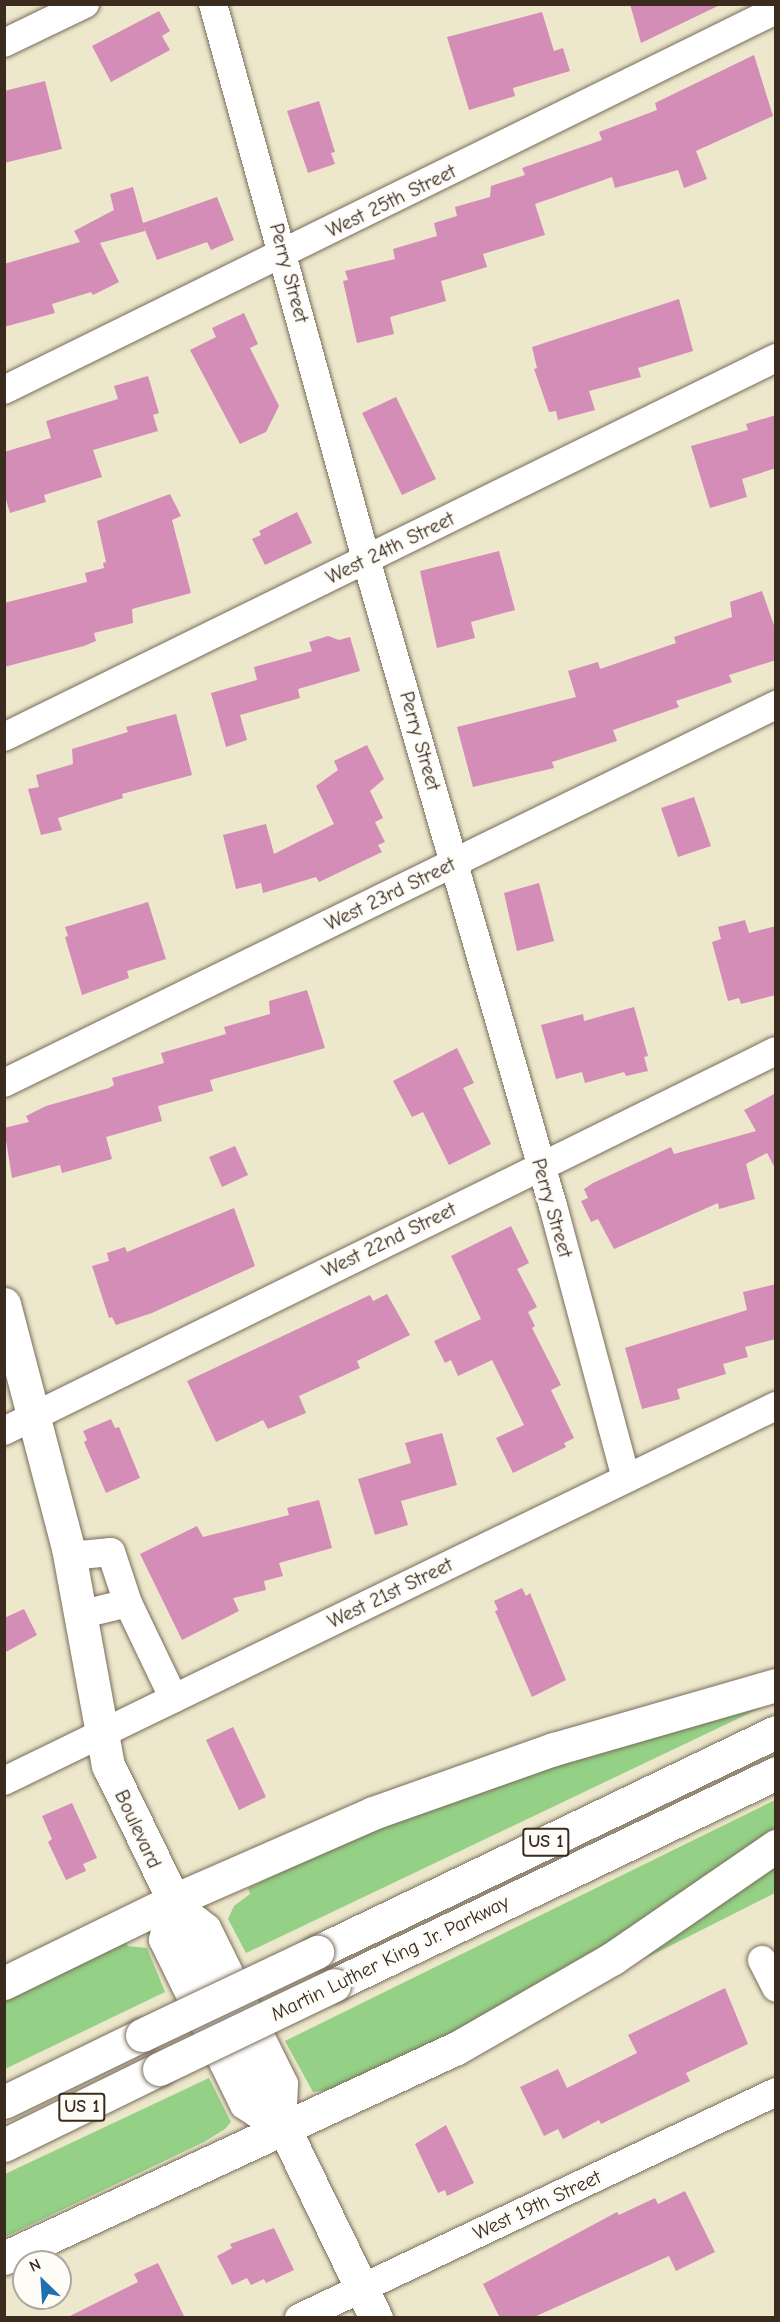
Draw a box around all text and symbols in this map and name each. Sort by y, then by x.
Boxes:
street label: West 25th Street [322,159,460,243]
street label: Perry Street [264,221,314,325]
street label: West 24th Street [322,507,458,589]
street label: Perry Street [394,689,446,793]
street label: West 23rd Street [321,852,459,936]
street label: Perry Street [526,1156,578,1260]
street label: West 22nd Street [318,1197,460,1283]
street label: West 21st Street [324,1552,456,1634]
street label: Boulevard [109,1786,167,1872]
road number: US 1 [522,1827,570,1857]
street label: Martin Luther King Jr. Parkway [267,1890,513,2026]
road number: US 1 [58,2092,106,2122]
street label: West 19th Street [469,2165,605,2245]
north arrow [12,2250,72,2310]
text: N [27,2255,44,2276]

